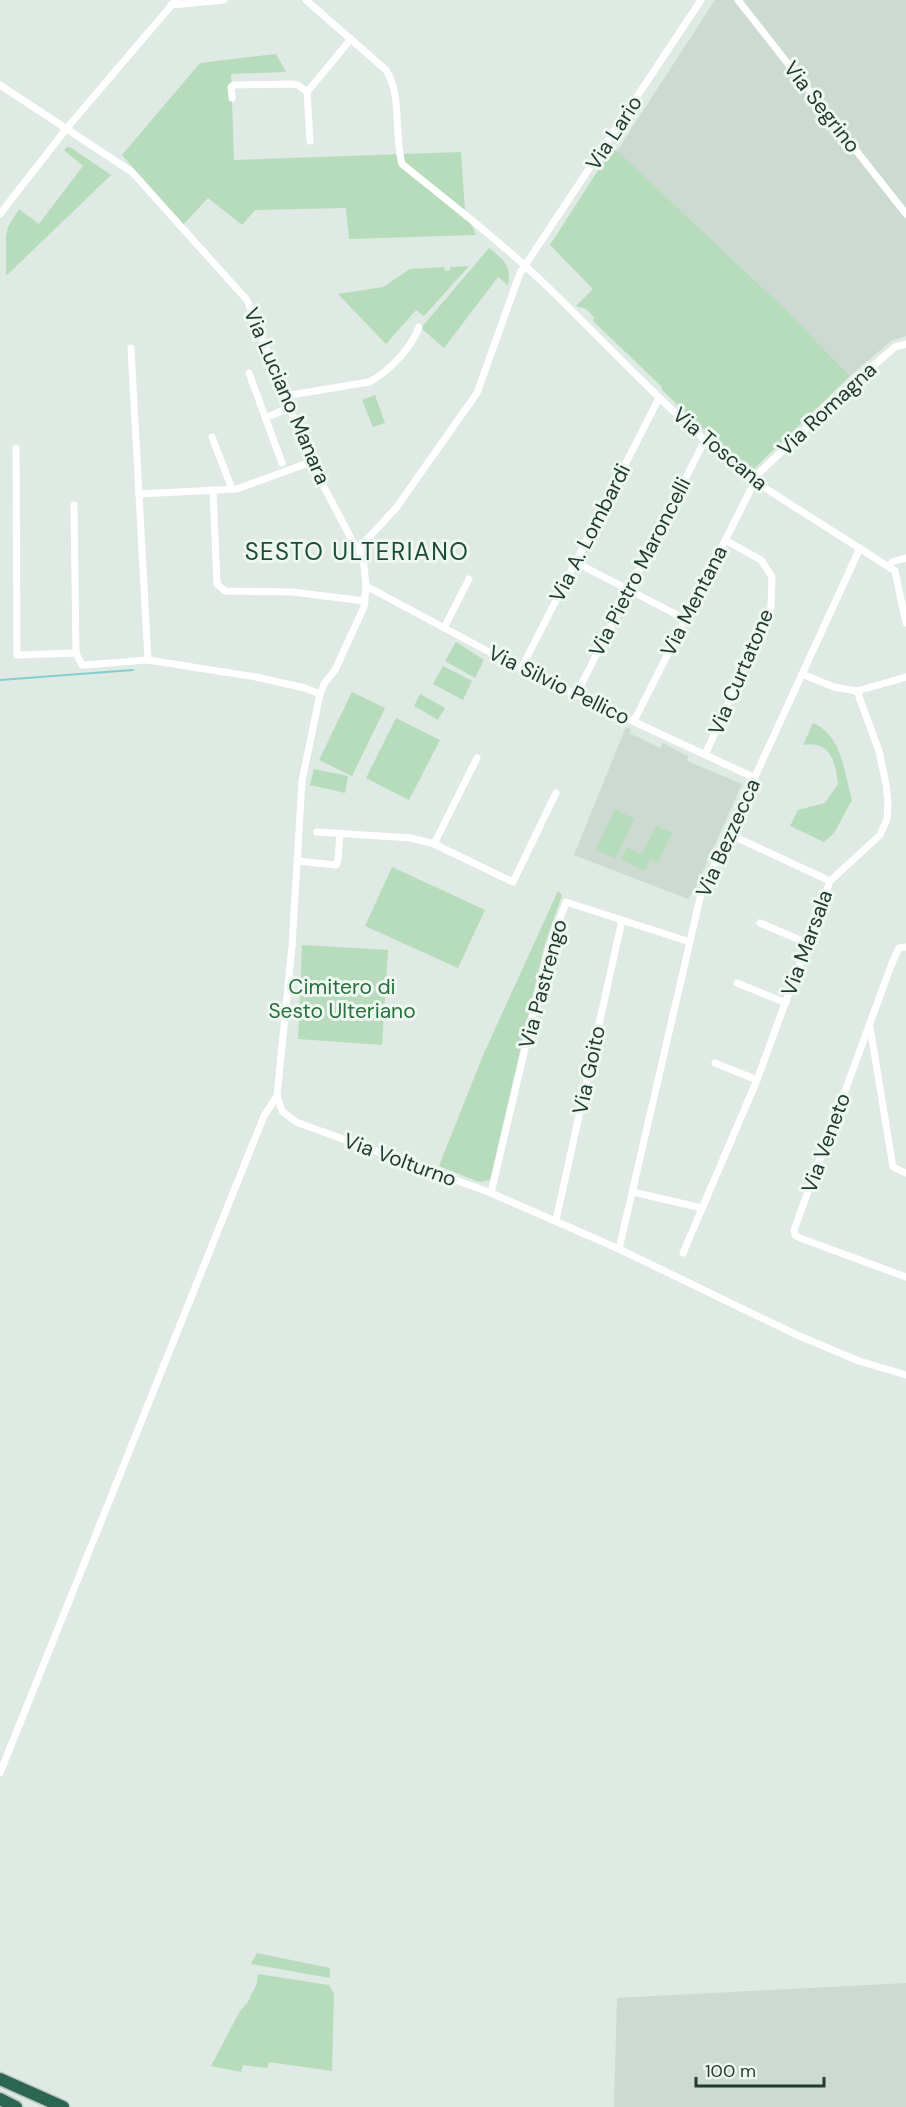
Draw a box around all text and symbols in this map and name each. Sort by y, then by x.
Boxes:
street label: Via Segrino [777,55,867,159]
street label: Via Lario [579,90,649,176]
street label: Via Luciano Manara [237,303,337,489]
street label: Via Romagna [771,356,883,462]
street label: Via Toscana [667,401,773,497]
street label: Via A. Lombardi [543,459,637,607]
street label: Via Pietro Maroncelli [583,473,697,661]
district label: SESTO ULTERIANO [245,536,469,567]
street label: Via Mentana [654,541,734,661]
street label: Via Curtatone [702,604,780,739]
street label: Via Silvio Pellico [483,639,635,731]
street label: Via Bezzecca [689,774,767,902]
street label: Via Marsala [775,886,839,1000]
street label: Via Pastrengo [512,916,574,1052]
park label: Cimitero di Sesto Ulteriano [268,973,416,1025]
street label: Via Goito [566,1023,612,1117]
street label: Via Veneto [795,1089,857,1197]
street label: Via Volturno [340,1127,460,1193]
scale bar [696,2050,824,2088]
text: 100 m [705,2059,756,2083]

